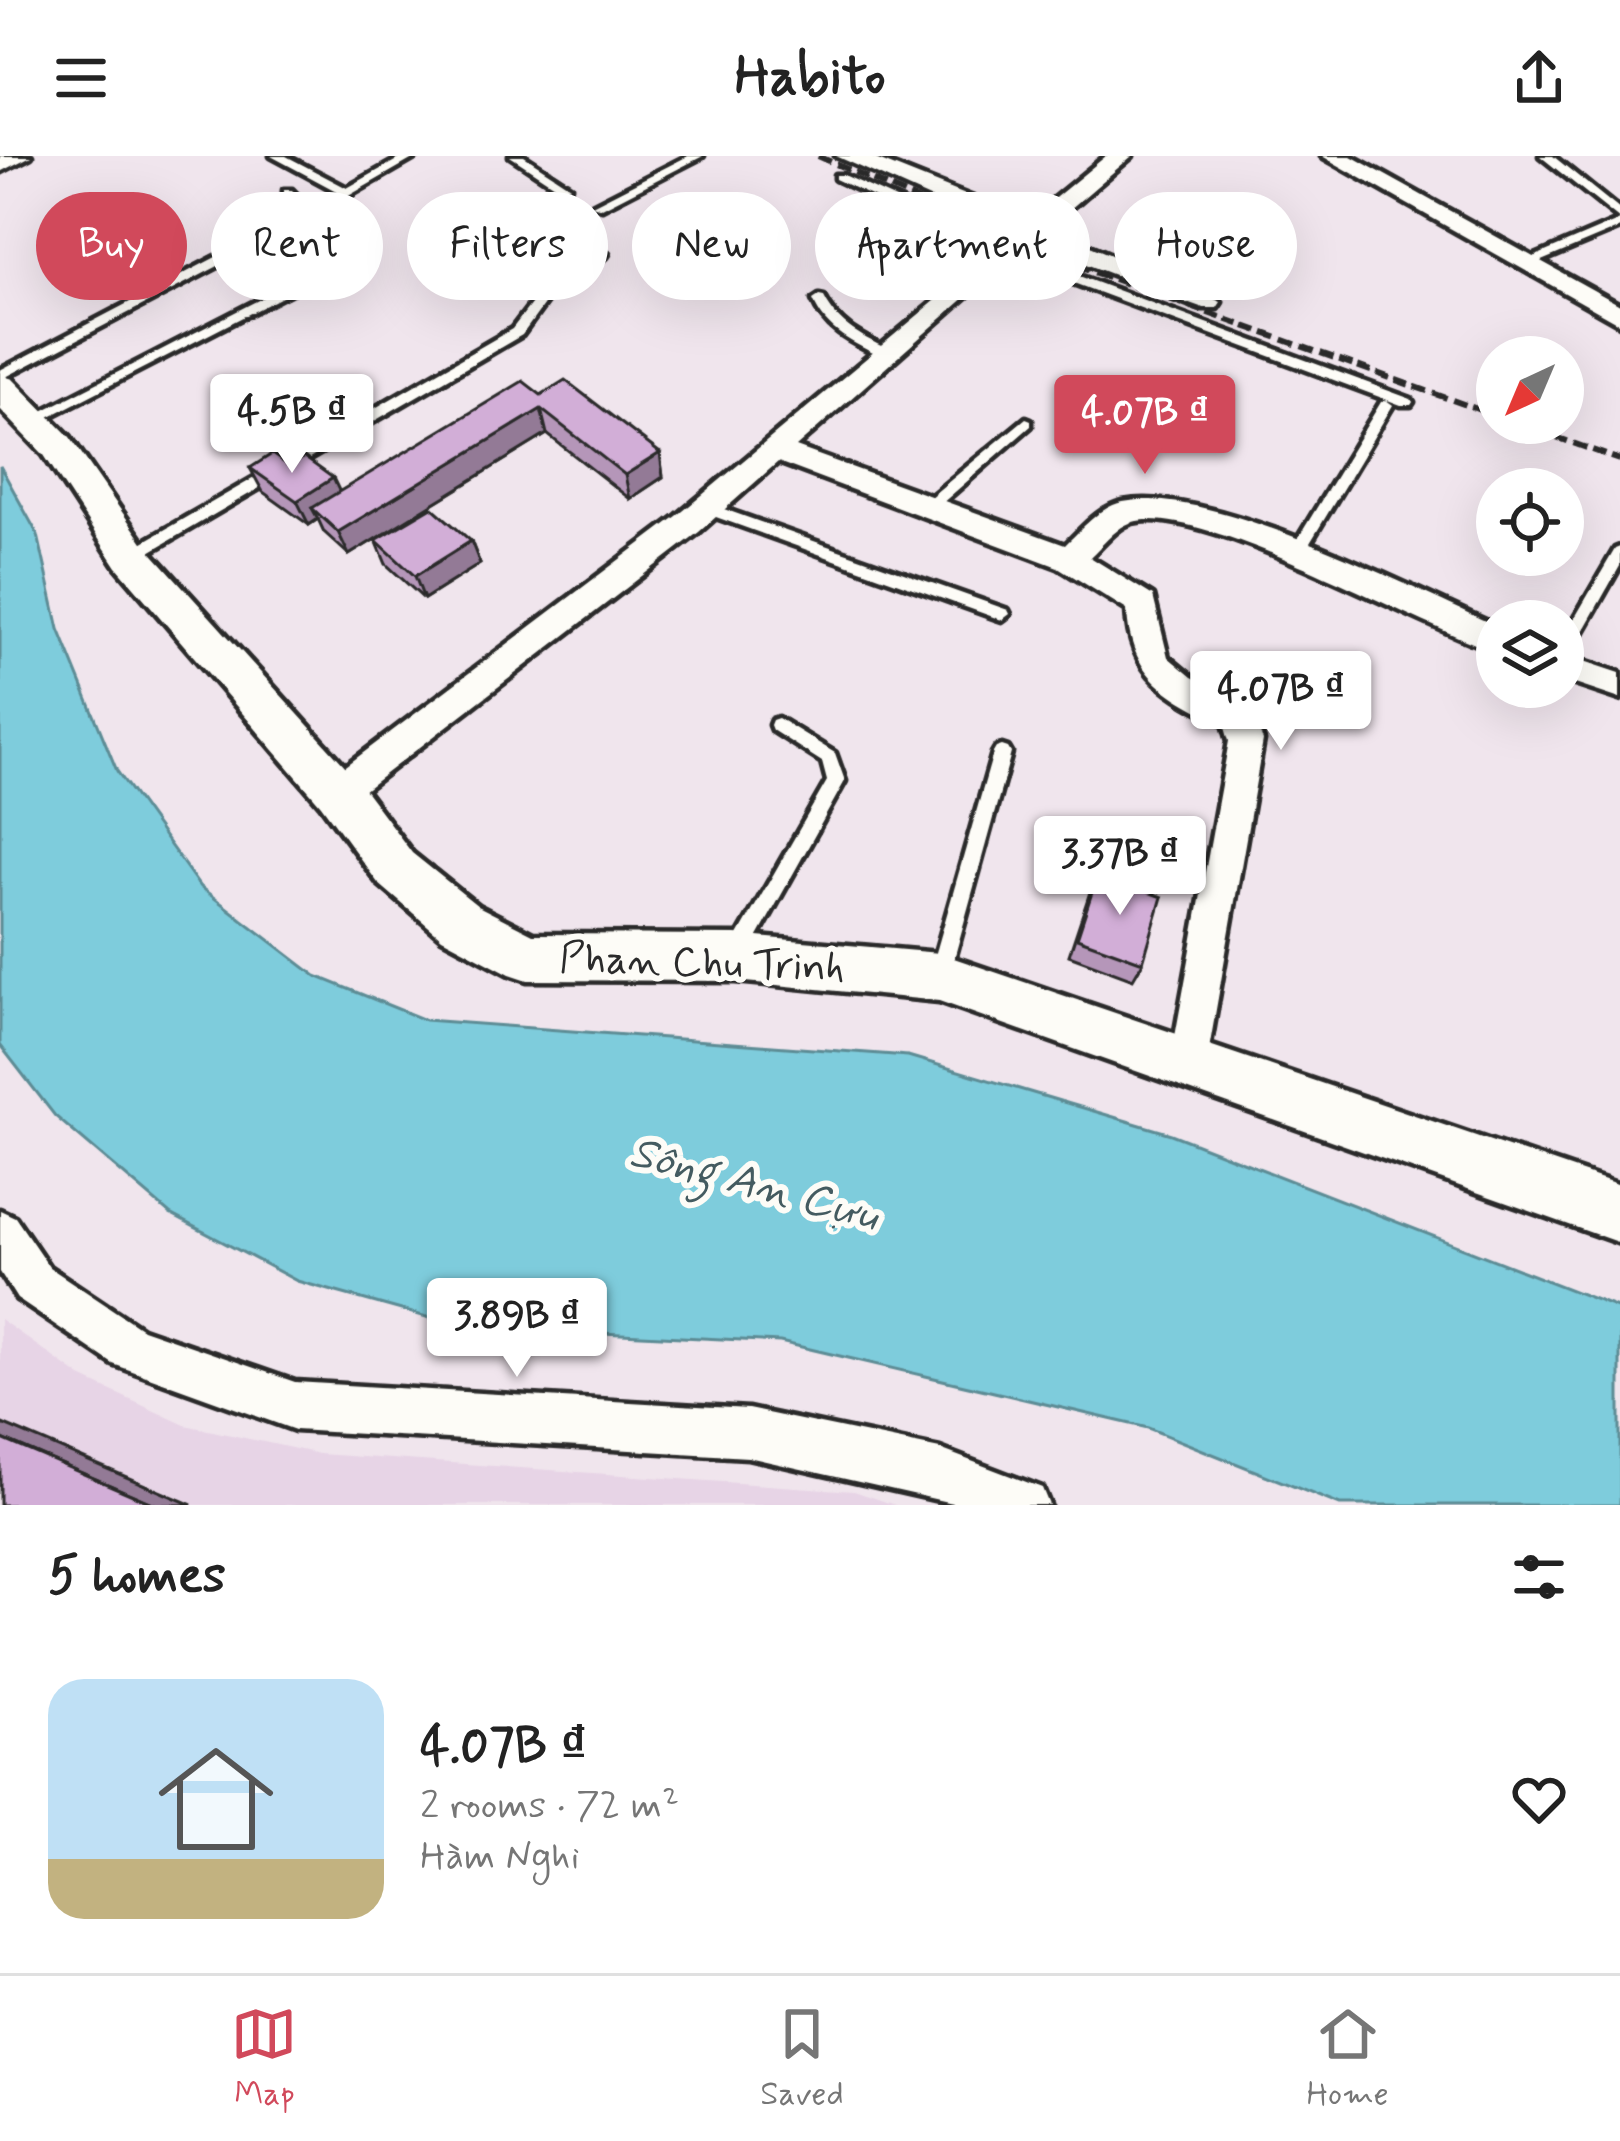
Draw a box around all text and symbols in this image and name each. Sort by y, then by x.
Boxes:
text: Habito [734,43,886,114]
icon: menu [48,45,114,111]
icon: share [1506,45,1572,111]
chip: Buy [36,192,187,300]
chip: Rent [211,192,383,300]
chip: Filters [407,192,608,300]
chip: New [632,192,791,300]
chip: Apartment [815,192,1090,300]
chip: House [1114,192,1297,300]
north arrow [1476,336,1584,444]
map controls [1476,336,1584,708]
pin: 4.5B ₫ [194,374,390,476]
pin: 4.07B ₫ [1034,375,1256,477]
text: 4.5B ₫ [237,387,347,438]
text: 4.07B ₫ [1081,388,1209,439]
button: locate [1476,468,1584,576]
button: layers [1476,600,1584,708]
pin: 4.07B ₫ [1170,651,1392,753]
text: 4.07B ₫ [1217,664,1345,715]
pin: 3.37B ₫ [1009,816,1231,918]
text: 3.37B ₫ [1061,829,1179,880]
street label: Phan Chu Trinh [558,932,846,996]
water label: Sông An Cựu [622,1123,886,1252]
pin: 3.89B ₫ [406,1278,628,1380]
text: 3.89B ₫ [454,1291,580,1342]
text: 5 homes [48,1544,226,1610]
icon: filters [1506,1544,1572,1610]
text: 4.07B ₫ [420,1715,587,1781]
icon: home [144,1727,288,1871]
icon: heart [1506,1766,1572,1832]
text: 2 rooms · 72 m² [420,1781,679,1832]
text: Hàm Nghi [420,1832,579,1883]
tab: Map [231,2001,297,2117]
tab: Saved [760,2001,844,2117]
tab: Home [1307,2001,1389,2117]

